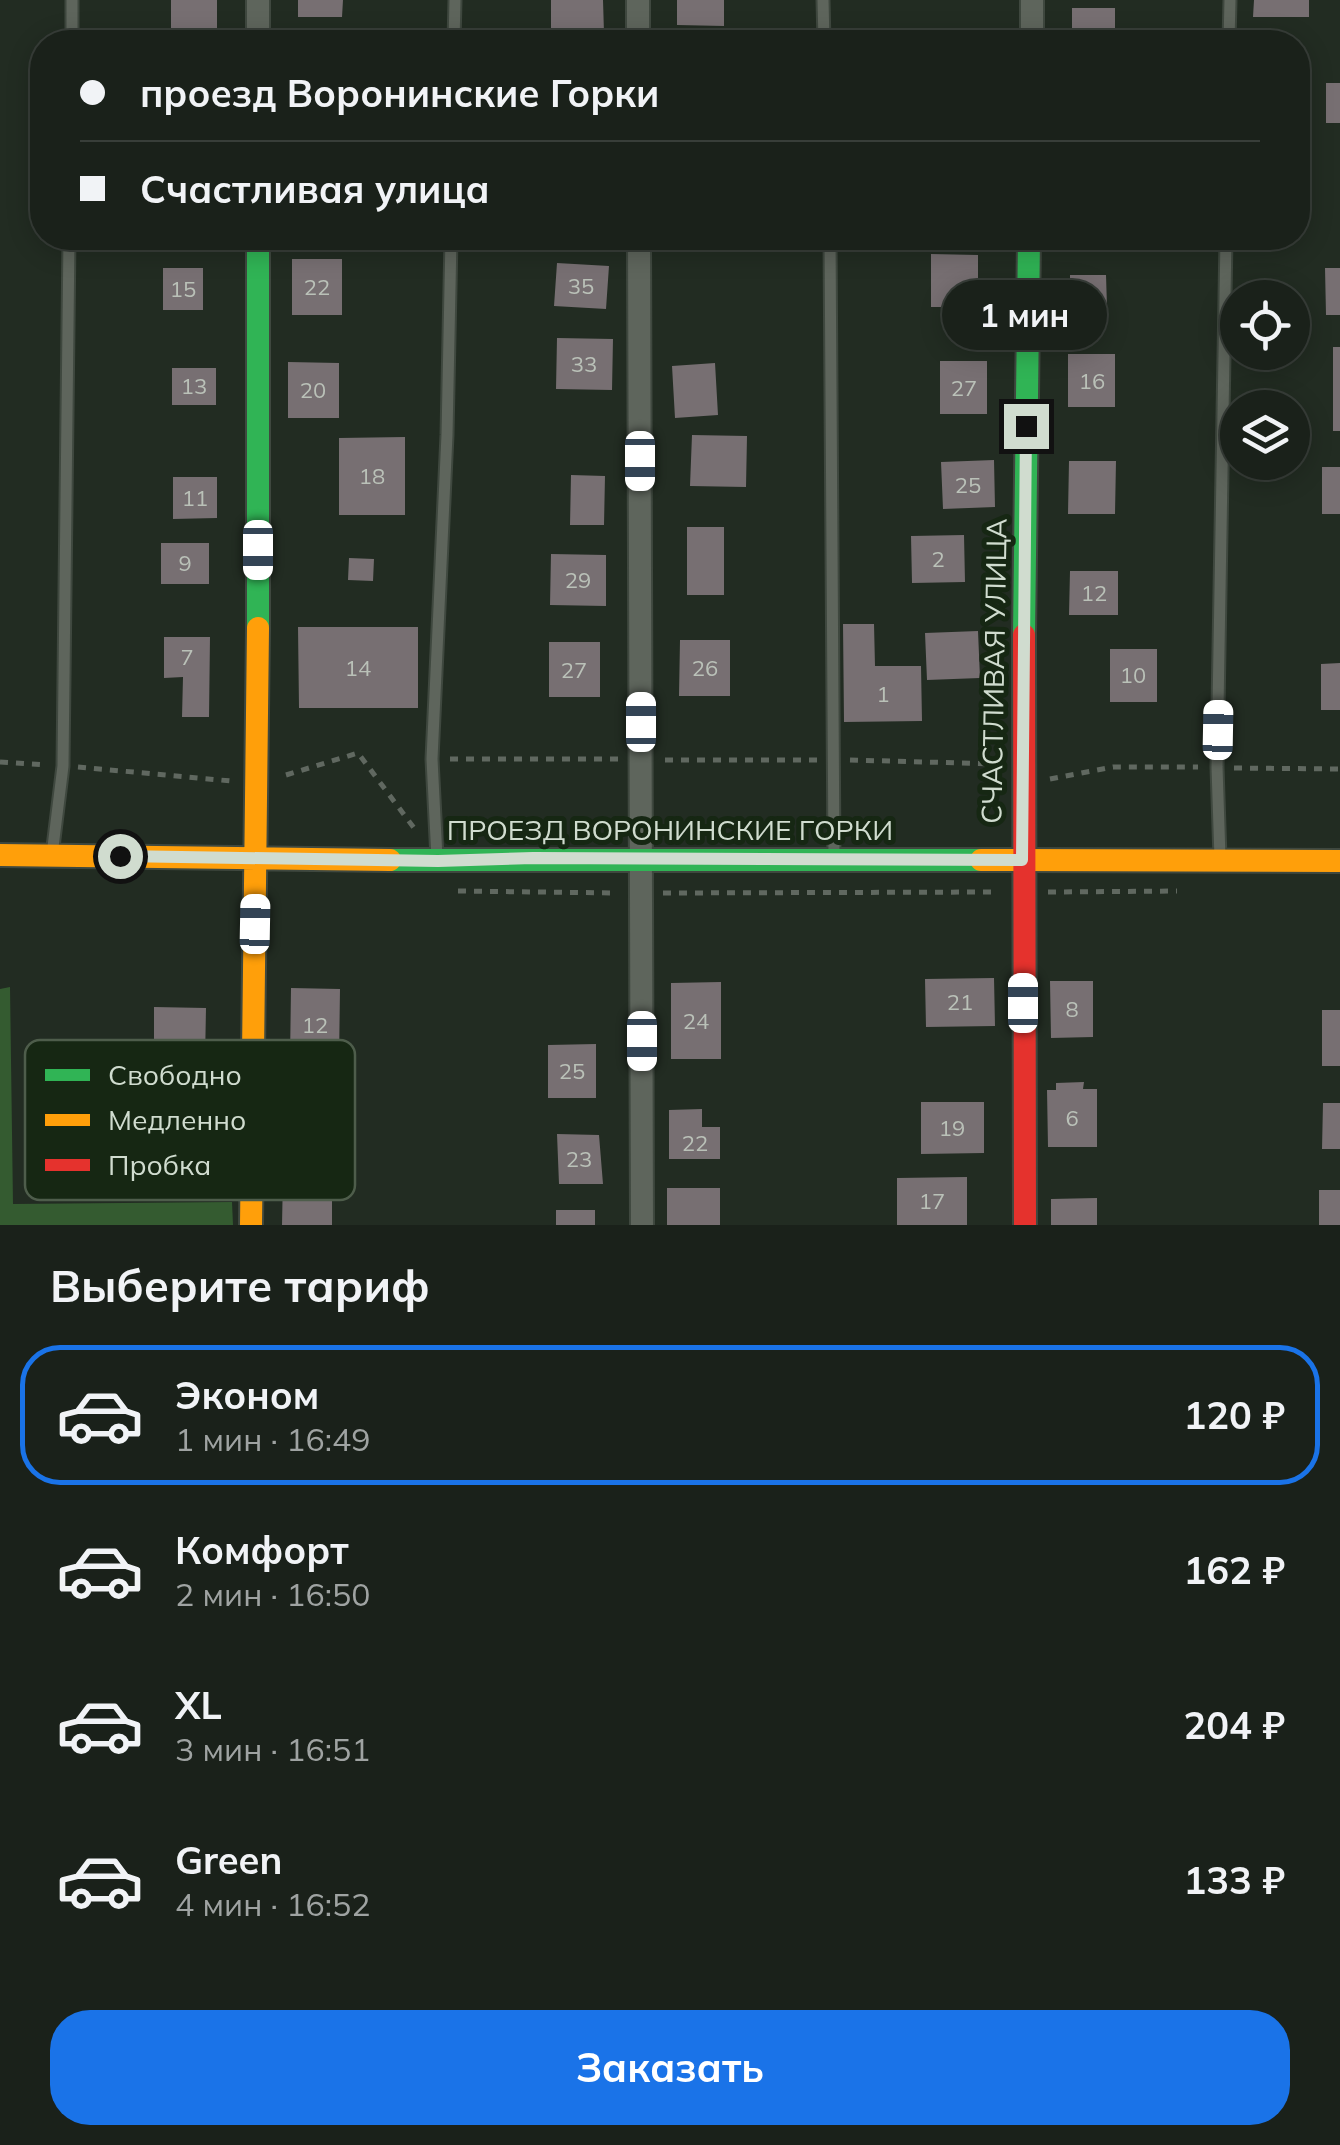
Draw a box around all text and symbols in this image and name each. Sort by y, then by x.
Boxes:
text: проезд Воронинские Горки [140,69,659,117]
text: Счастливая улица [140,165,490,213]
house number: 35 [568,272,594,300]
house number: 22 [304,273,330,301]
house number: 15 [170,275,196,303]
map controls [1220,280,1310,480]
button: locate [1220,280,1310,370]
callout: 1 мин [944,281,1108,351]
text: 1 мин [980,295,1069,335]
house number: 33 [571,350,597,378]
house number: 16 [1079,367,1105,395]
house number: 13 [181,372,207,400]
house number: 27 [951,374,977,402]
house number: 20 [300,376,326,404]
button: layers [1220,390,1310,480]
route end [1004,404,1049,449]
car [625,431,655,491]
house number: 18 [359,462,385,490]
house number: 25 [955,471,981,499]
house number: 11 [182,484,208,512]
street label: СЧАСТЛИВАЯ УЛИЦА [973,518,1014,824]
car [243,520,273,580]
house number: 2 [931,545,945,573]
house number: 9 [178,549,192,577]
house number: 29 [565,566,591,594]
house number: 12 [1081,579,1107,607]
house number: 7 [180,643,194,671]
house number: 14 [345,654,371,682]
house number: 26 [692,654,718,682]
house number: 27 [561,656,587,684]
house number: 10 [1120,661,1146,689]
house number: 1 [876,680,890,708]
car [626,692,656,752]
car [1202,700,1234,760]
street label: ПРОЕЗД ВОРОНИНСКИЕ ГОРКИ [447,812,893,847]
route start [98,834,143,879]
car [239,894,271,954]
car [1008,973,1038,1033]
house number: 21 [947,988,973,1016]
house number: 8 [1065,995,1079,1023]
house number: 24 [683,1007,709,1035]
house number: 12 [302,1011,328,1039]
car [627,1011,657,1071]
legend [25,1040,355,1200]
text: Свободно [108,1057,242,1092]
house number: 25 [559,1057,585,1085]
text: Медленно [108,1102,246,1137]
house number: 6 [1065,1104,1079,1132]
house number: 19 [939,1114,965,1142]
house number: 22 [682,1129,708,1157]
house number: 23 [566,1145,592,1173]
text: Пробка [108,1147,211,1182]
house number: 17 [919,1187,945,1215]
text: Выберите тариф [50,1257,430,1313]
icon: car [55,1370,145,1460]
text: Эконом [175,1371,319,1419]
text: 120 ₽ [1183,1391,1285,1439]
text: 1 мин · 16:49 [175,1419,370,1459]
icon: car [55,1525,145,1615]
text: Комфорт [175,1526,349,1574]
text: 162 ₽ [1183,1546,1285,1594]
text: 2 мин · 16:50 [175,1574,370,1614]
icon: car [55,1680,145,1770]
text: XL [175,1681,222,1729]
text: 204 ₽ [1183,1701,1285,1749]
text: 3 мин · 16:51 [175,1729,370,1769]
icon: car [55,1835,145,1925]
text: Green [175,1836,282,1884]
text: 133 ₽ [1183,1856,1285,1904]
text: 4 мин · 16:52 [175,1884,370,1924]
button: Заказать [50,2010,1290,2125]

